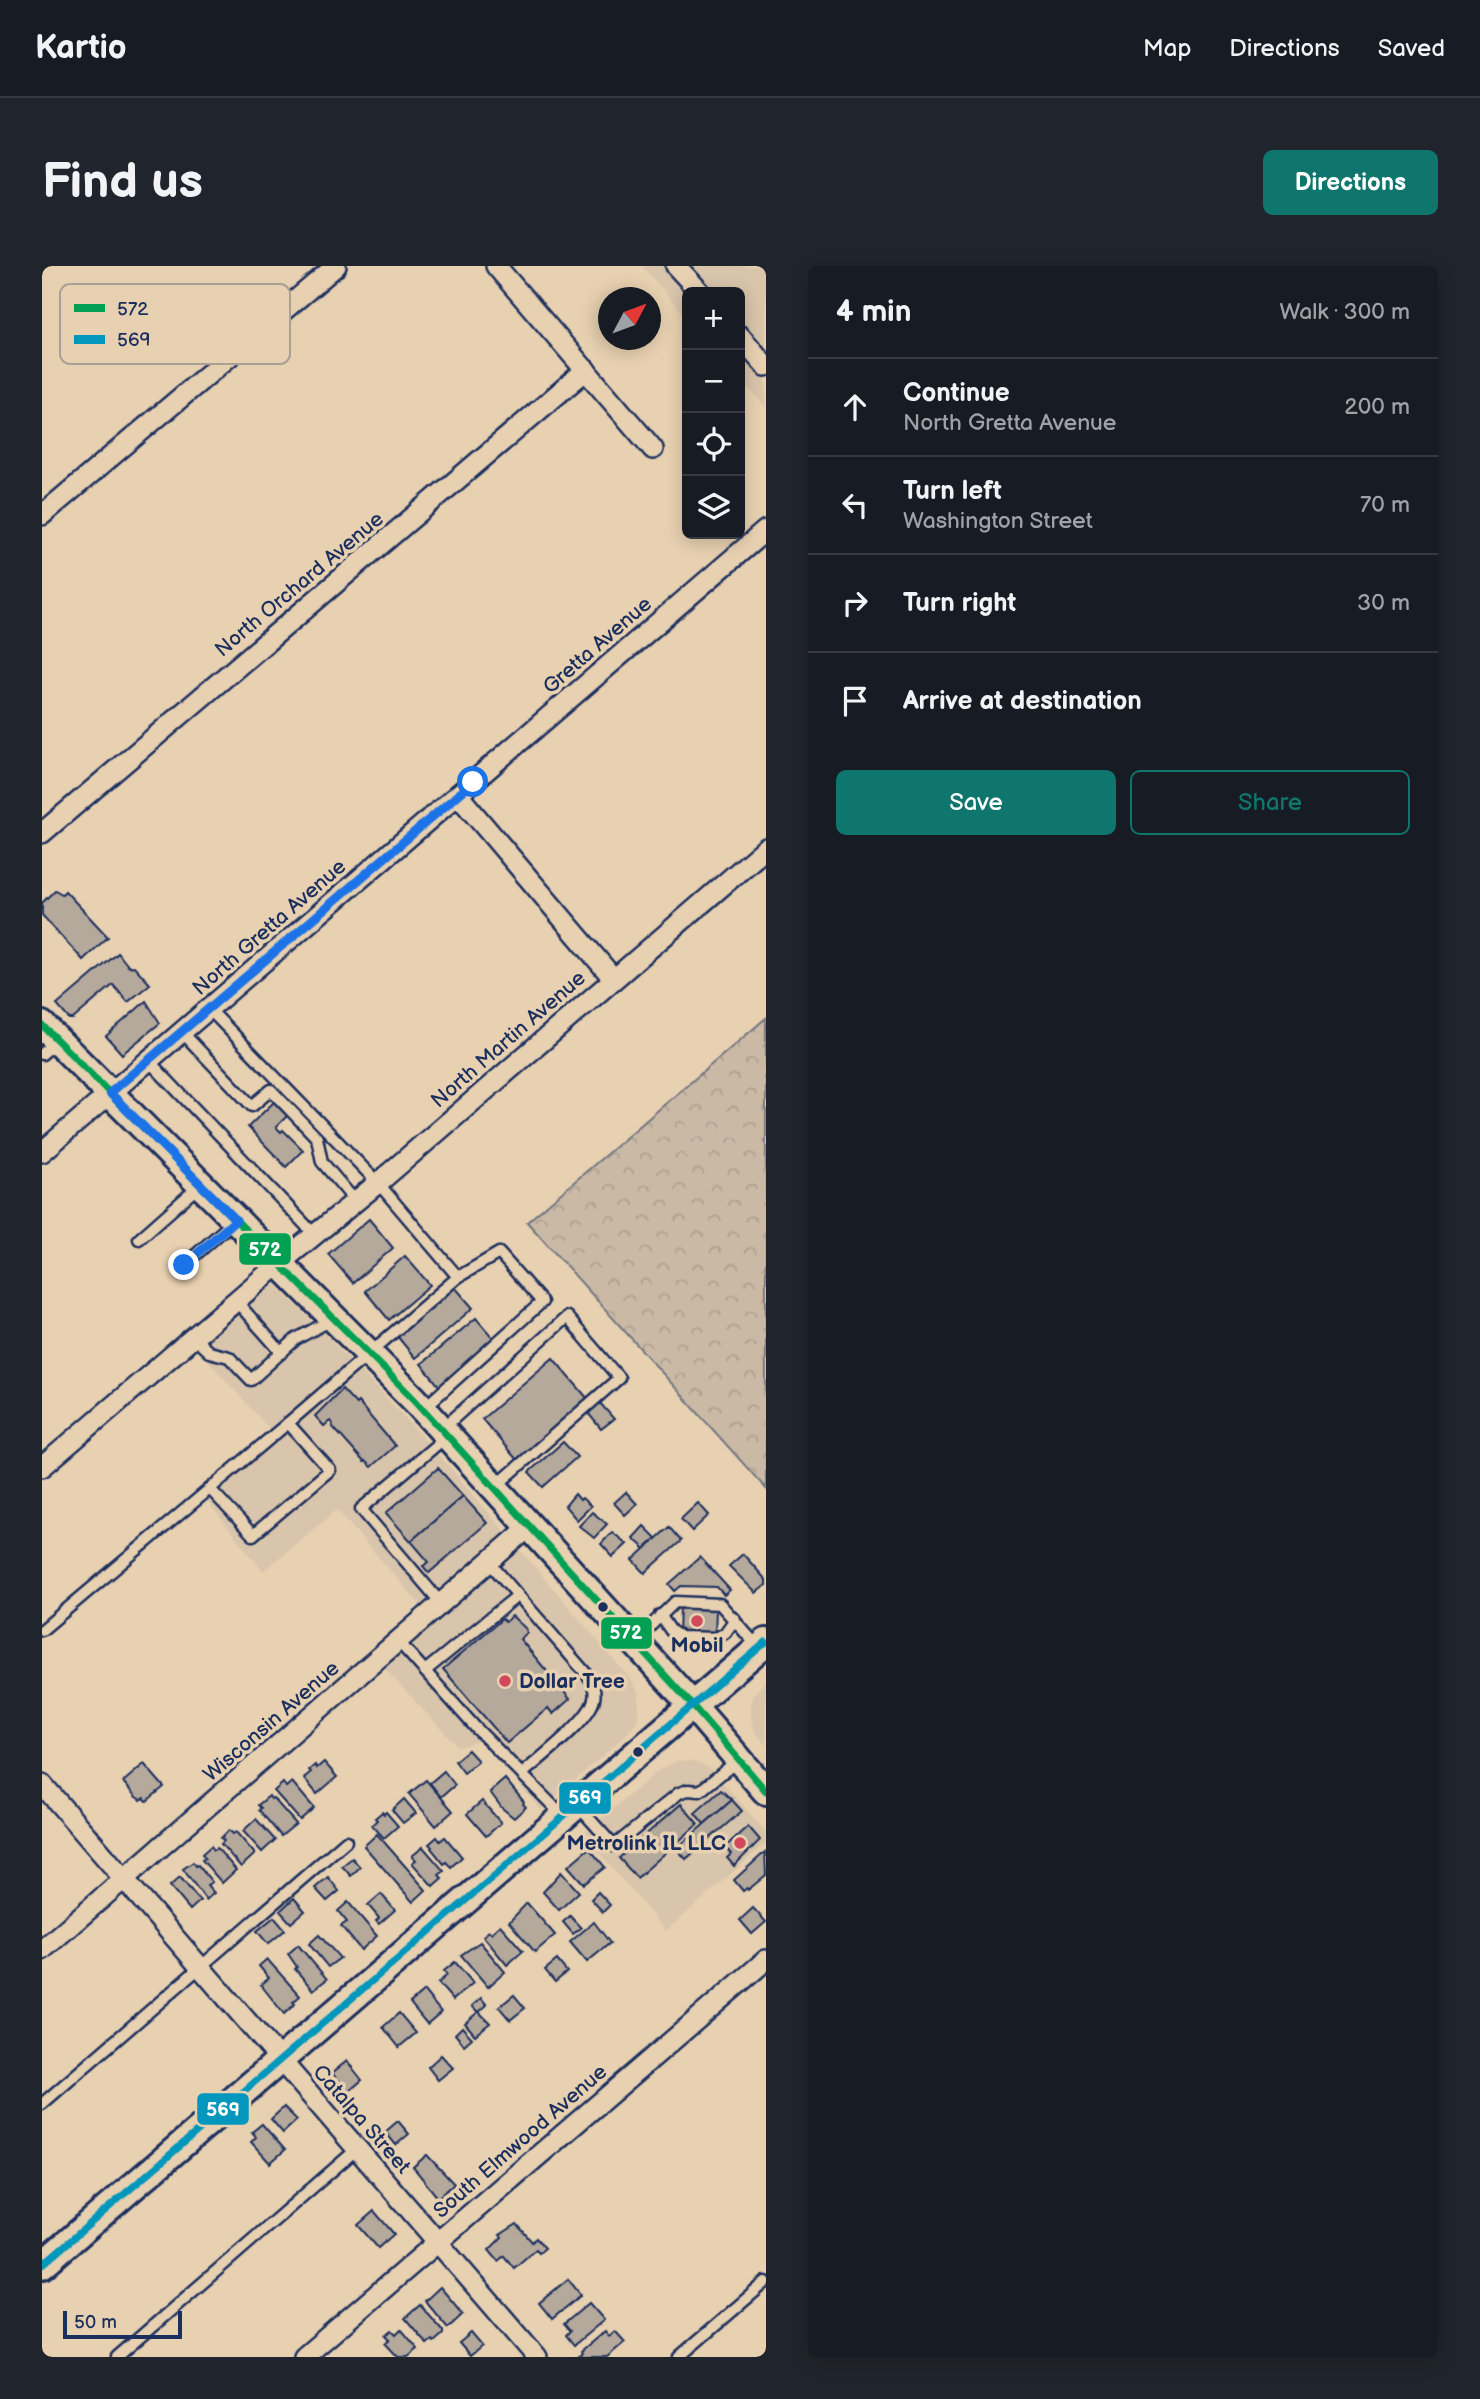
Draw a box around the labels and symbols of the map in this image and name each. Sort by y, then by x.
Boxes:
legend [60,284,290,364]
north arrow [598,287,661,350]
text: 572 [117,298,149,321]
text: 569 [117,329,150,352]
street label: North Orchard Avenue [210,507,389,662]
street label: Gretta Avenue [538,591,657,699]
route start [457,766,488,797]
street label: North Gretta Avenue [188,854,351,1001]
street label: North Martin Avenue [426,966,591,1113]
line badge: 572 [238,1232,292,1266]
text: 572 [249,1239,282,1262]
route end [168,1249,199,1280]
unlabelled marker [596,1600,610,1614]
marker: Mobil [689,1613,705,1629]
line badge: 572 [600,1616,653,1650]
text: 572 [610,1622,643,1645]
place label: Mobil [671,1633,723,1658]
street label: Wisconsin Avenue [198,1656,344,1787]
place label: Dollar Tree [519,1669,625,1694]
marker: Dollar Tree [497,1673,513,1689]
unlabelled marker [631,1745,645,1759]
line badge: 569 [558,1781,612,1815]
text: 569 [568,1787,602,1810]
place label: Metrolink IL LLC [566,1831,726,1856]
marker: Metrolink IL LLC [732,1835,748,1851]
street label: South Elmwood Avenue [429,2059,612,2223]
street label: Catalpa Street [308,2060,416,2179]
line badge: 569 [196,2092,250,2126]
text: 569 [206,2099,240,2122]
scale bar [63,2308,182,2340]

